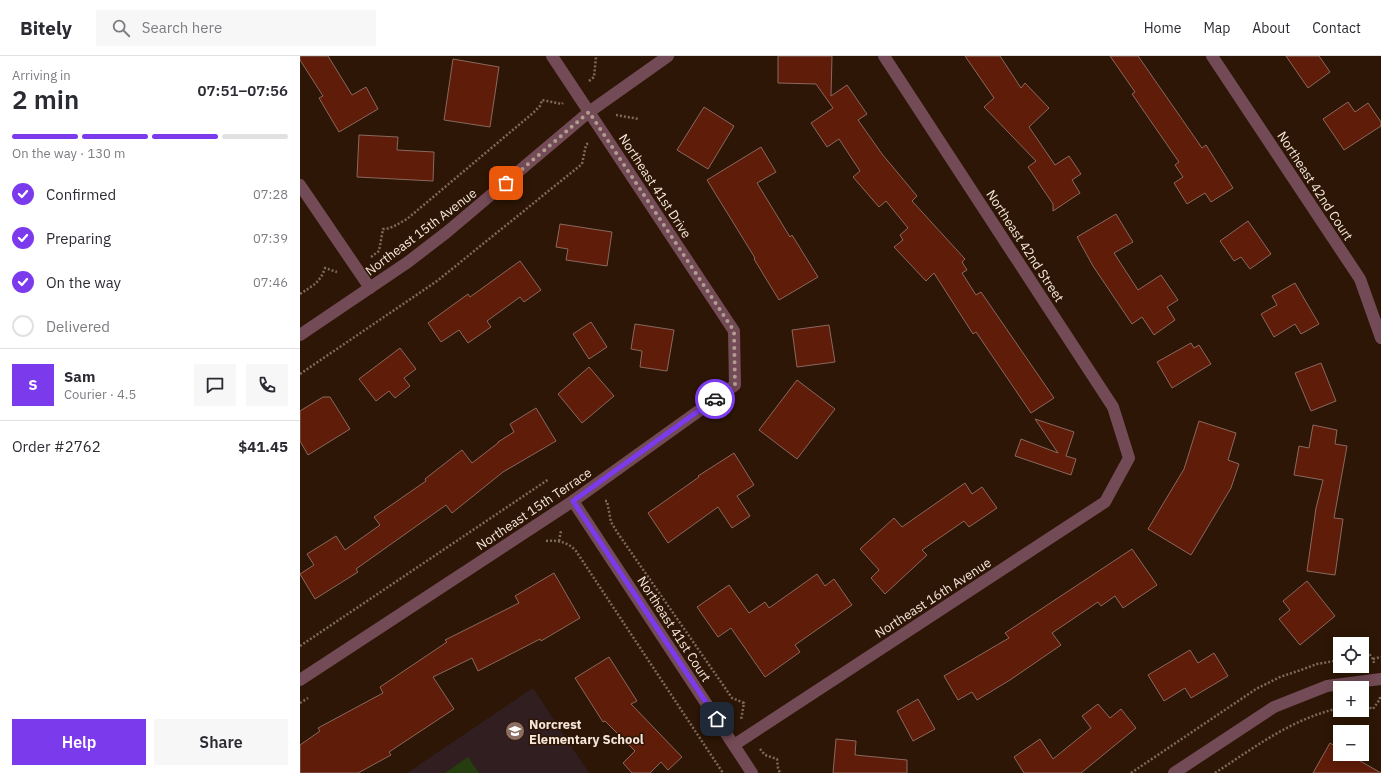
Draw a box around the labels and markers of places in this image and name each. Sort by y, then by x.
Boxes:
pin [489,166,523,200]
pin [700,702,734,736]
place label: Norcrest Elementary School [529,716,644,748]
school or university icon: Norcrest Elementary School [504,720,526,742]

